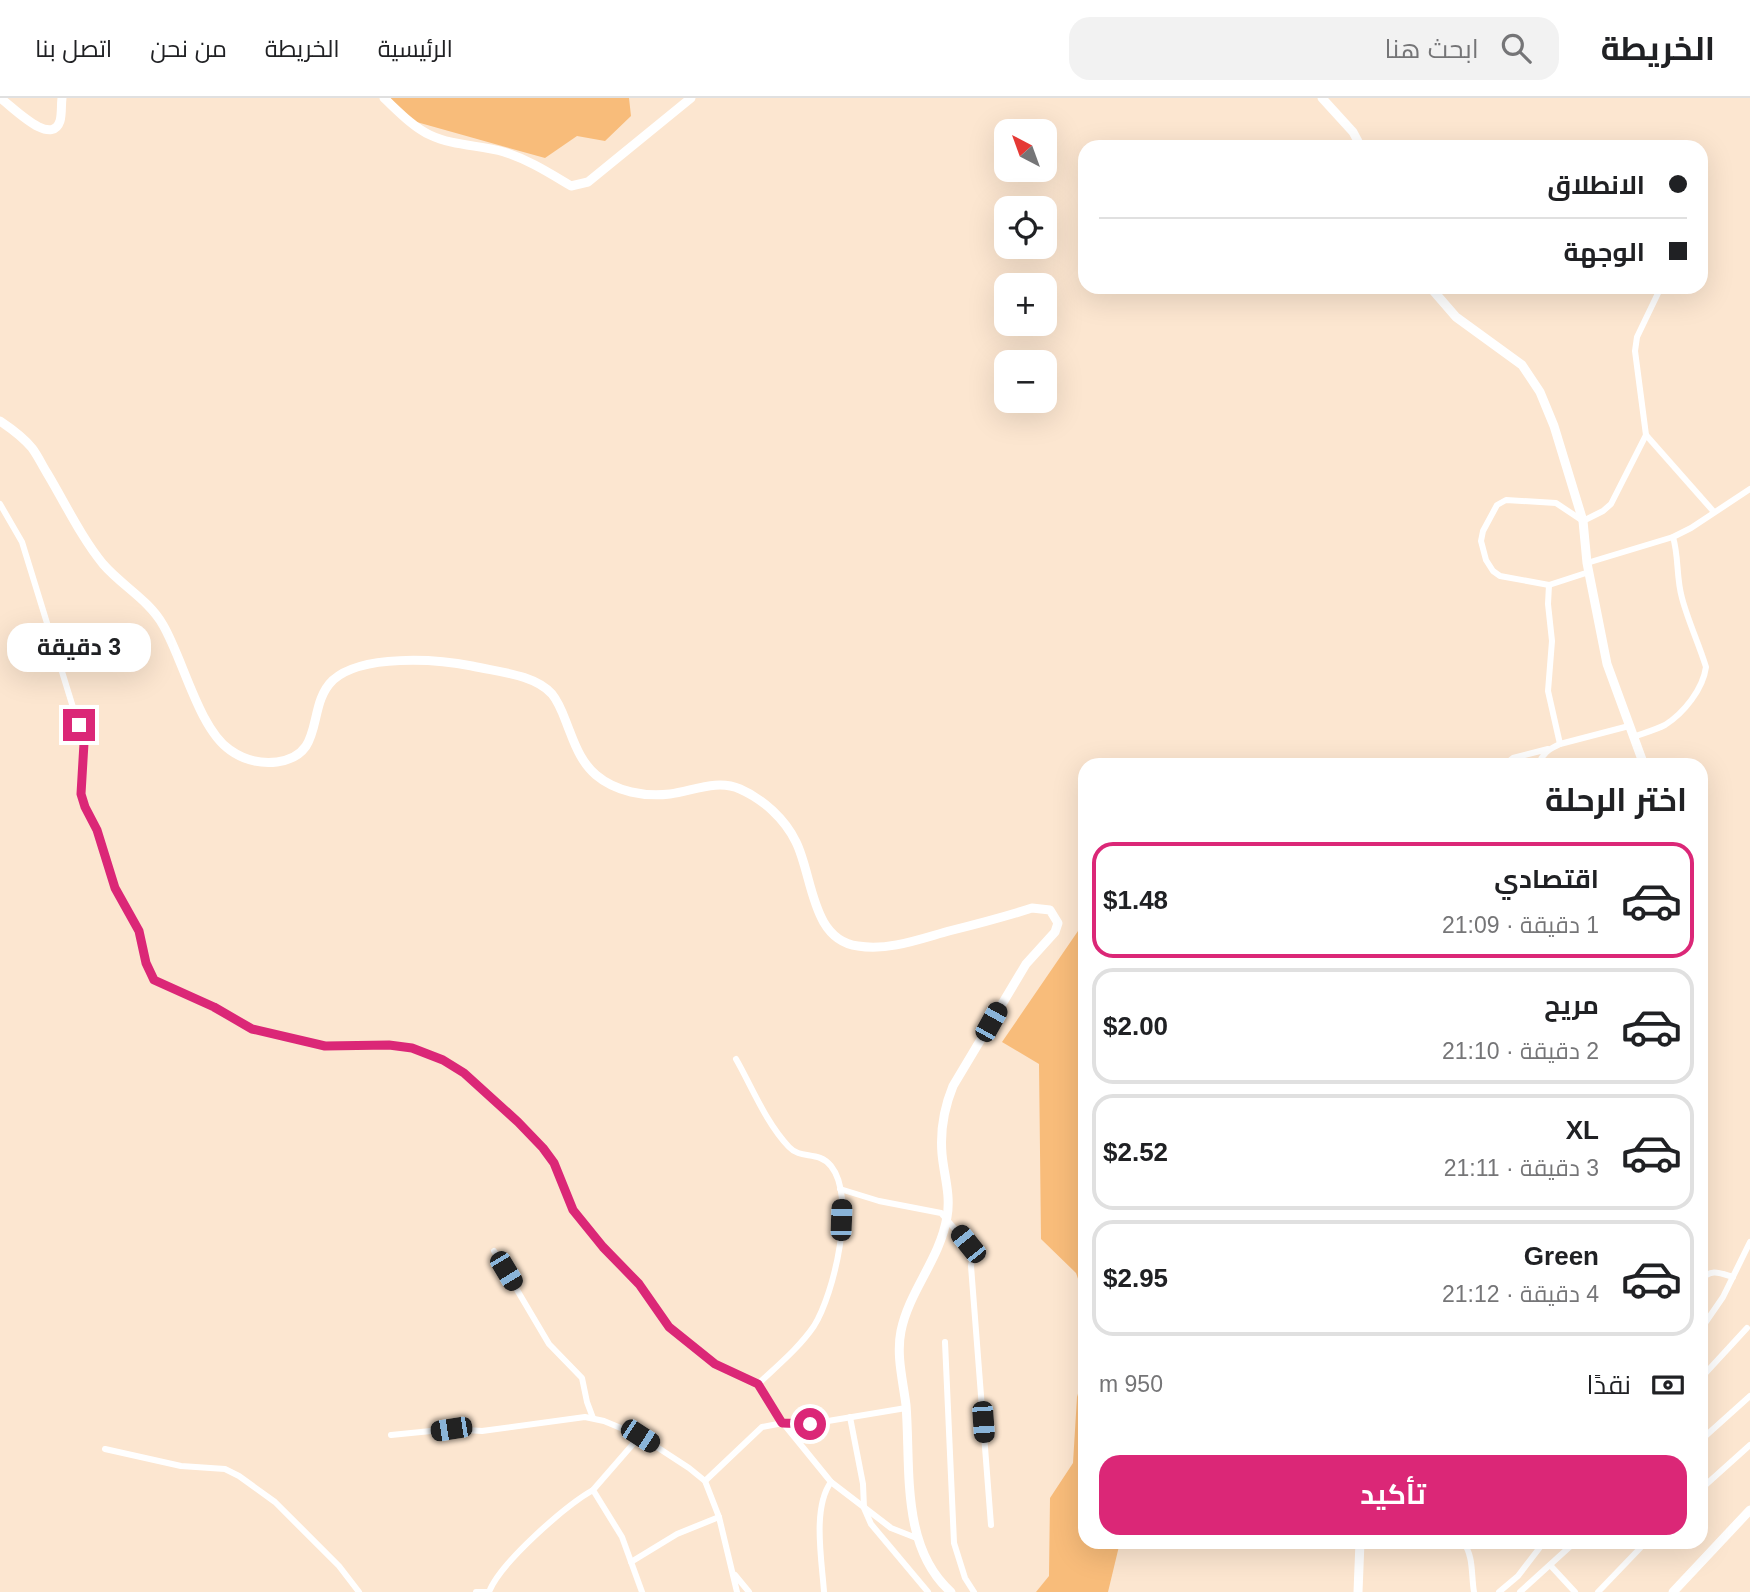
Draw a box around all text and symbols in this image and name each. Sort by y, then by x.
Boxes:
search box [1069,17,1559,80]
icon: search [1497,29,1535,67]
text: الخريطة [1601,30,1715,67]
text: ابحث هنا [1385,34,1479,64]
text: اتصل بنا [35,35,112,62]
text: من نحن [150,35,227,62]
text: الخريطة [265,35,340,62]
text: الرئيسية [378,35,453,62]
north arrow [994,119,1057,182]
map controls [994,119,1057,413]
text: الانطلاق [1547,170,1645,200]
button: locate [994,196,1057,259]
text: الوجهة [1564,237,1645,267]
button: + [994,273,1057,336]
button: − [994,350,1057,413]
callout: 3 دقيقة [7,624,151,672]
text: 3 دقيقة [37,634,121,660]
route end [63,709,95,741]
text: اختر الرحلة [1545,782,1687,818]
text: اقتصادي [1494,864,1599,894]
icon: car [1620,869,1683,932]
text: $1.48 [1103,885,1168,915]
text: 1 دقيقة · 21:09 [1442,912,1599,938]
text: مريح [1544,990,1599,1020]
icon: car [1620,995,1683,1058]
car [972,999,1011,1045]
text: $2.00 [1103,1011,1168,1041]
text: 2 دقيقة · 21:10 [1442,1038,1599,1064]
text: XL [1566,1115,1599,1145]
icon: car [1620,1121,1683,1184]
text: $2.52 [1103,1137,1168,1167]
text: 3 دقيقة · 21:11 [1444,1155,1599,1181]
car [830,1199,853,1241]
car [947,1221,990,1267]
text: Green [1524,1241,1599,1271]
icon: car [1620,1247,1683,1310]
car [487,1248,526,1294]
text: $2.95 [1103,1263,1168,1293]
text: 4 دقيقة · 21:12 [1442,1281,1599,1307]
icon: cash [1649,1366,1687,1404]
text: نقدًا [1587,1370,1631,1400]
text: 950 m [1099,1371,1163,1397]
car [972,1400,995,1444]
route start [794,1408,826,1440]
car [429,1415,474,1443]
car [617,1416,664,1456]
button: تأكيد [1099,1455,1687,1535]

